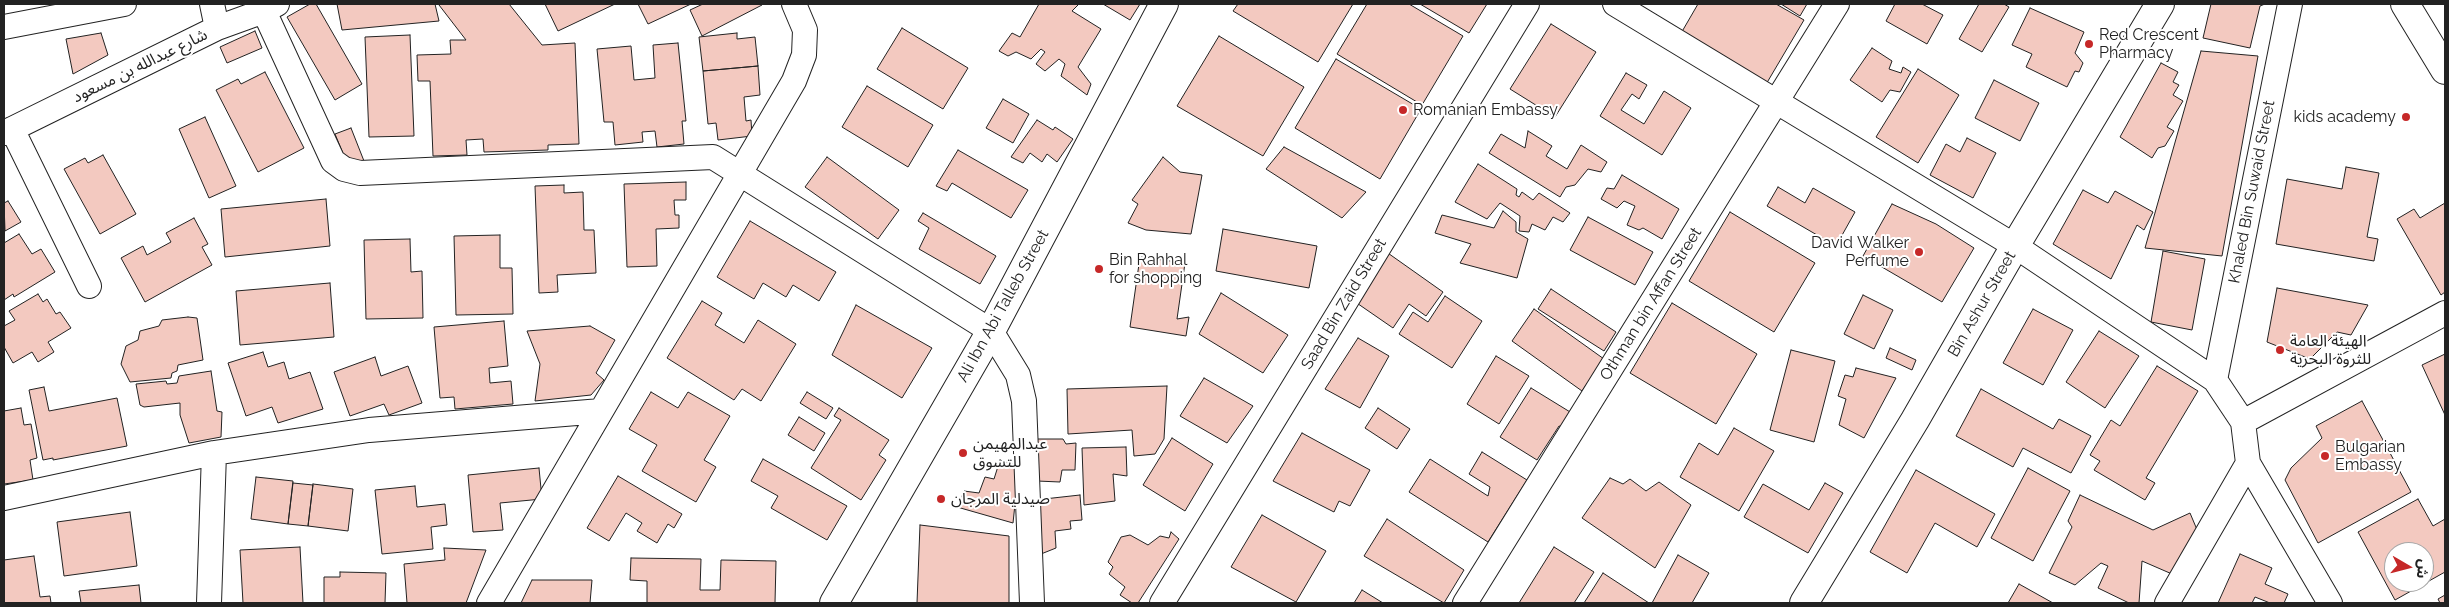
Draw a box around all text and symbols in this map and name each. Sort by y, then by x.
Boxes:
street label: شارع عبدالله بن مسعود [69,25,211,107]
place label: Red Crescent Pharmacy [2099,25,2199,63]
marker: Red Crescent Pharmacy [2083,38,2095,50]
street label: Khaled Bin Suwaid Street [2225,99,2279,285]
place label: Romanian Embassy [1413,100,1558,120]
marker: Romanian Embassy [1397,104,1409,116]
place label: kids academy [2293,107,2396,127]
marker: kids academy [2400,111,2412,123]
street label: Othman bin Affan Street [1596,224,1706,384]
street label: Ali Ibn Abi Talleb Street [953,226,1053,386]
place label: David Walker Perfume [1811,233,1909,271]
street label: Saad Bin Zaid Street [1297,235,1391,373]
marker: David Walker Perfume [1913,246,1925,258]
street label: Bin Ashur Street [1944,248,2020,360]
place label: Bin Rahhal for shopping [1109,250,1202,288]
marker: Bin Rahhal for shopping [1093,263,1105,275]
place label: الهيئة العامة للثروة البحرية [2290,331,2371,369]
marker: الهيئة العامة للثروة البحرية [2274,344,2286,356]
place label: عبدالمهيمن للتسوق [973,434,1047,472]
place label: Bulgarian Embassy [2335,437,2405,475]
marker: عبدالمهيمن للتسوق [957,447,969,459]
marker: Bulgarian Embassy [2319,450,2331,462]
place label: صيدلية المرجان [951,489,1050,509]
marker: صيدلية المرجان [935,493,947,505]
north arrow [2384,542,2434,592]
text: ش [2414,558,2432,580]

